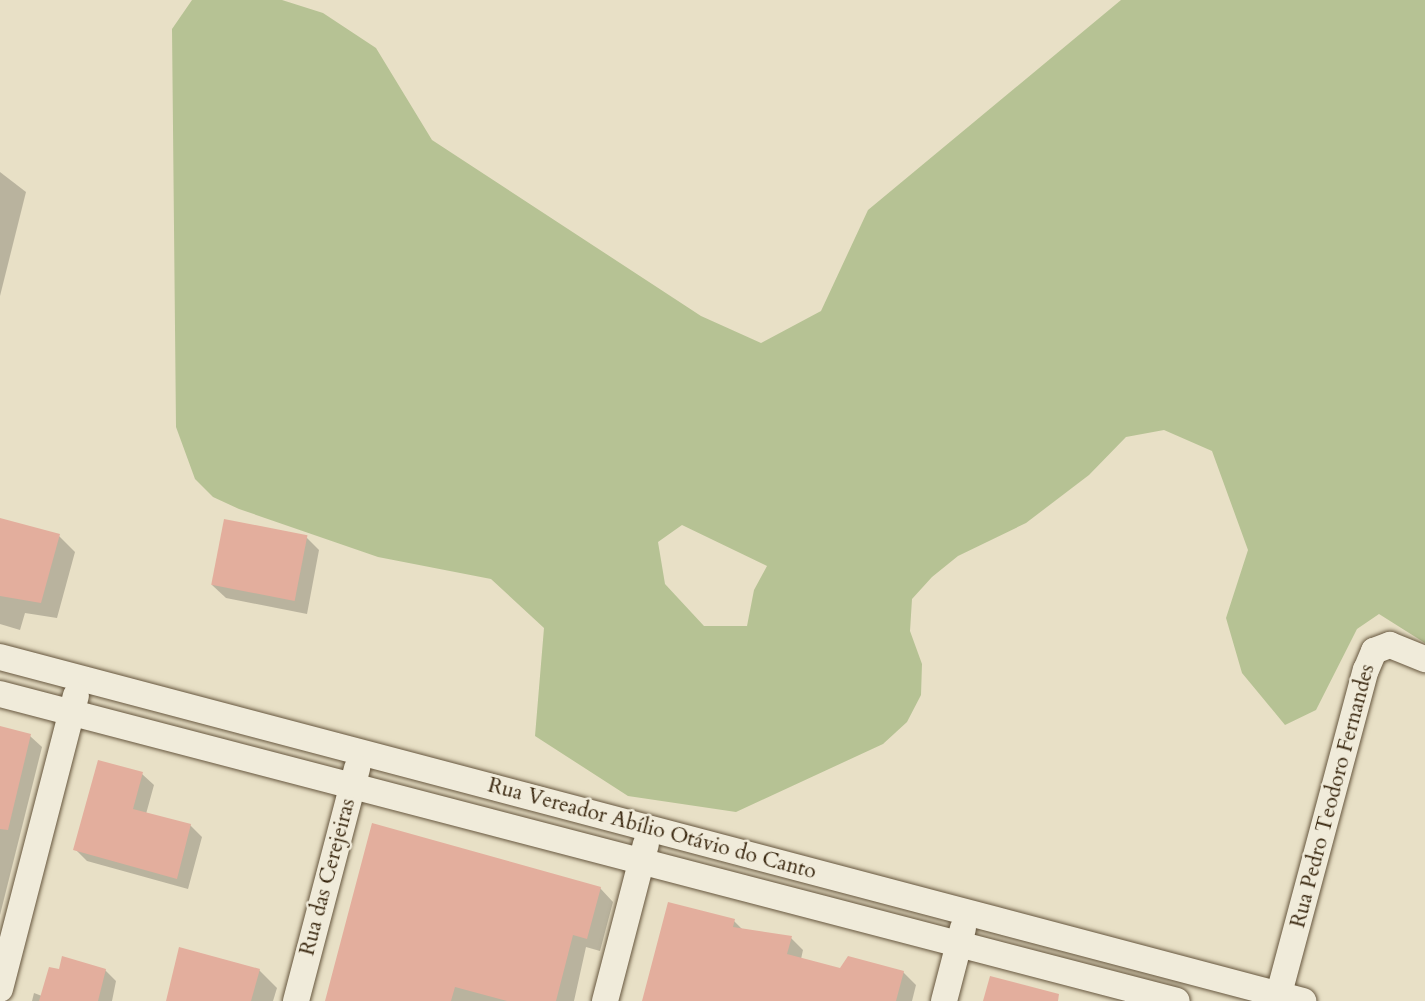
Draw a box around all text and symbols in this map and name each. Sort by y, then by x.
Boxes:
street label: Rua Pedro Teodoro Fernandes [1286,661,1380,931]
street label: Rua Vereador Abílio Otávio do Canto [485,773,819,885]
street label: Rua das Cerejeiras [295,796,361,958]

